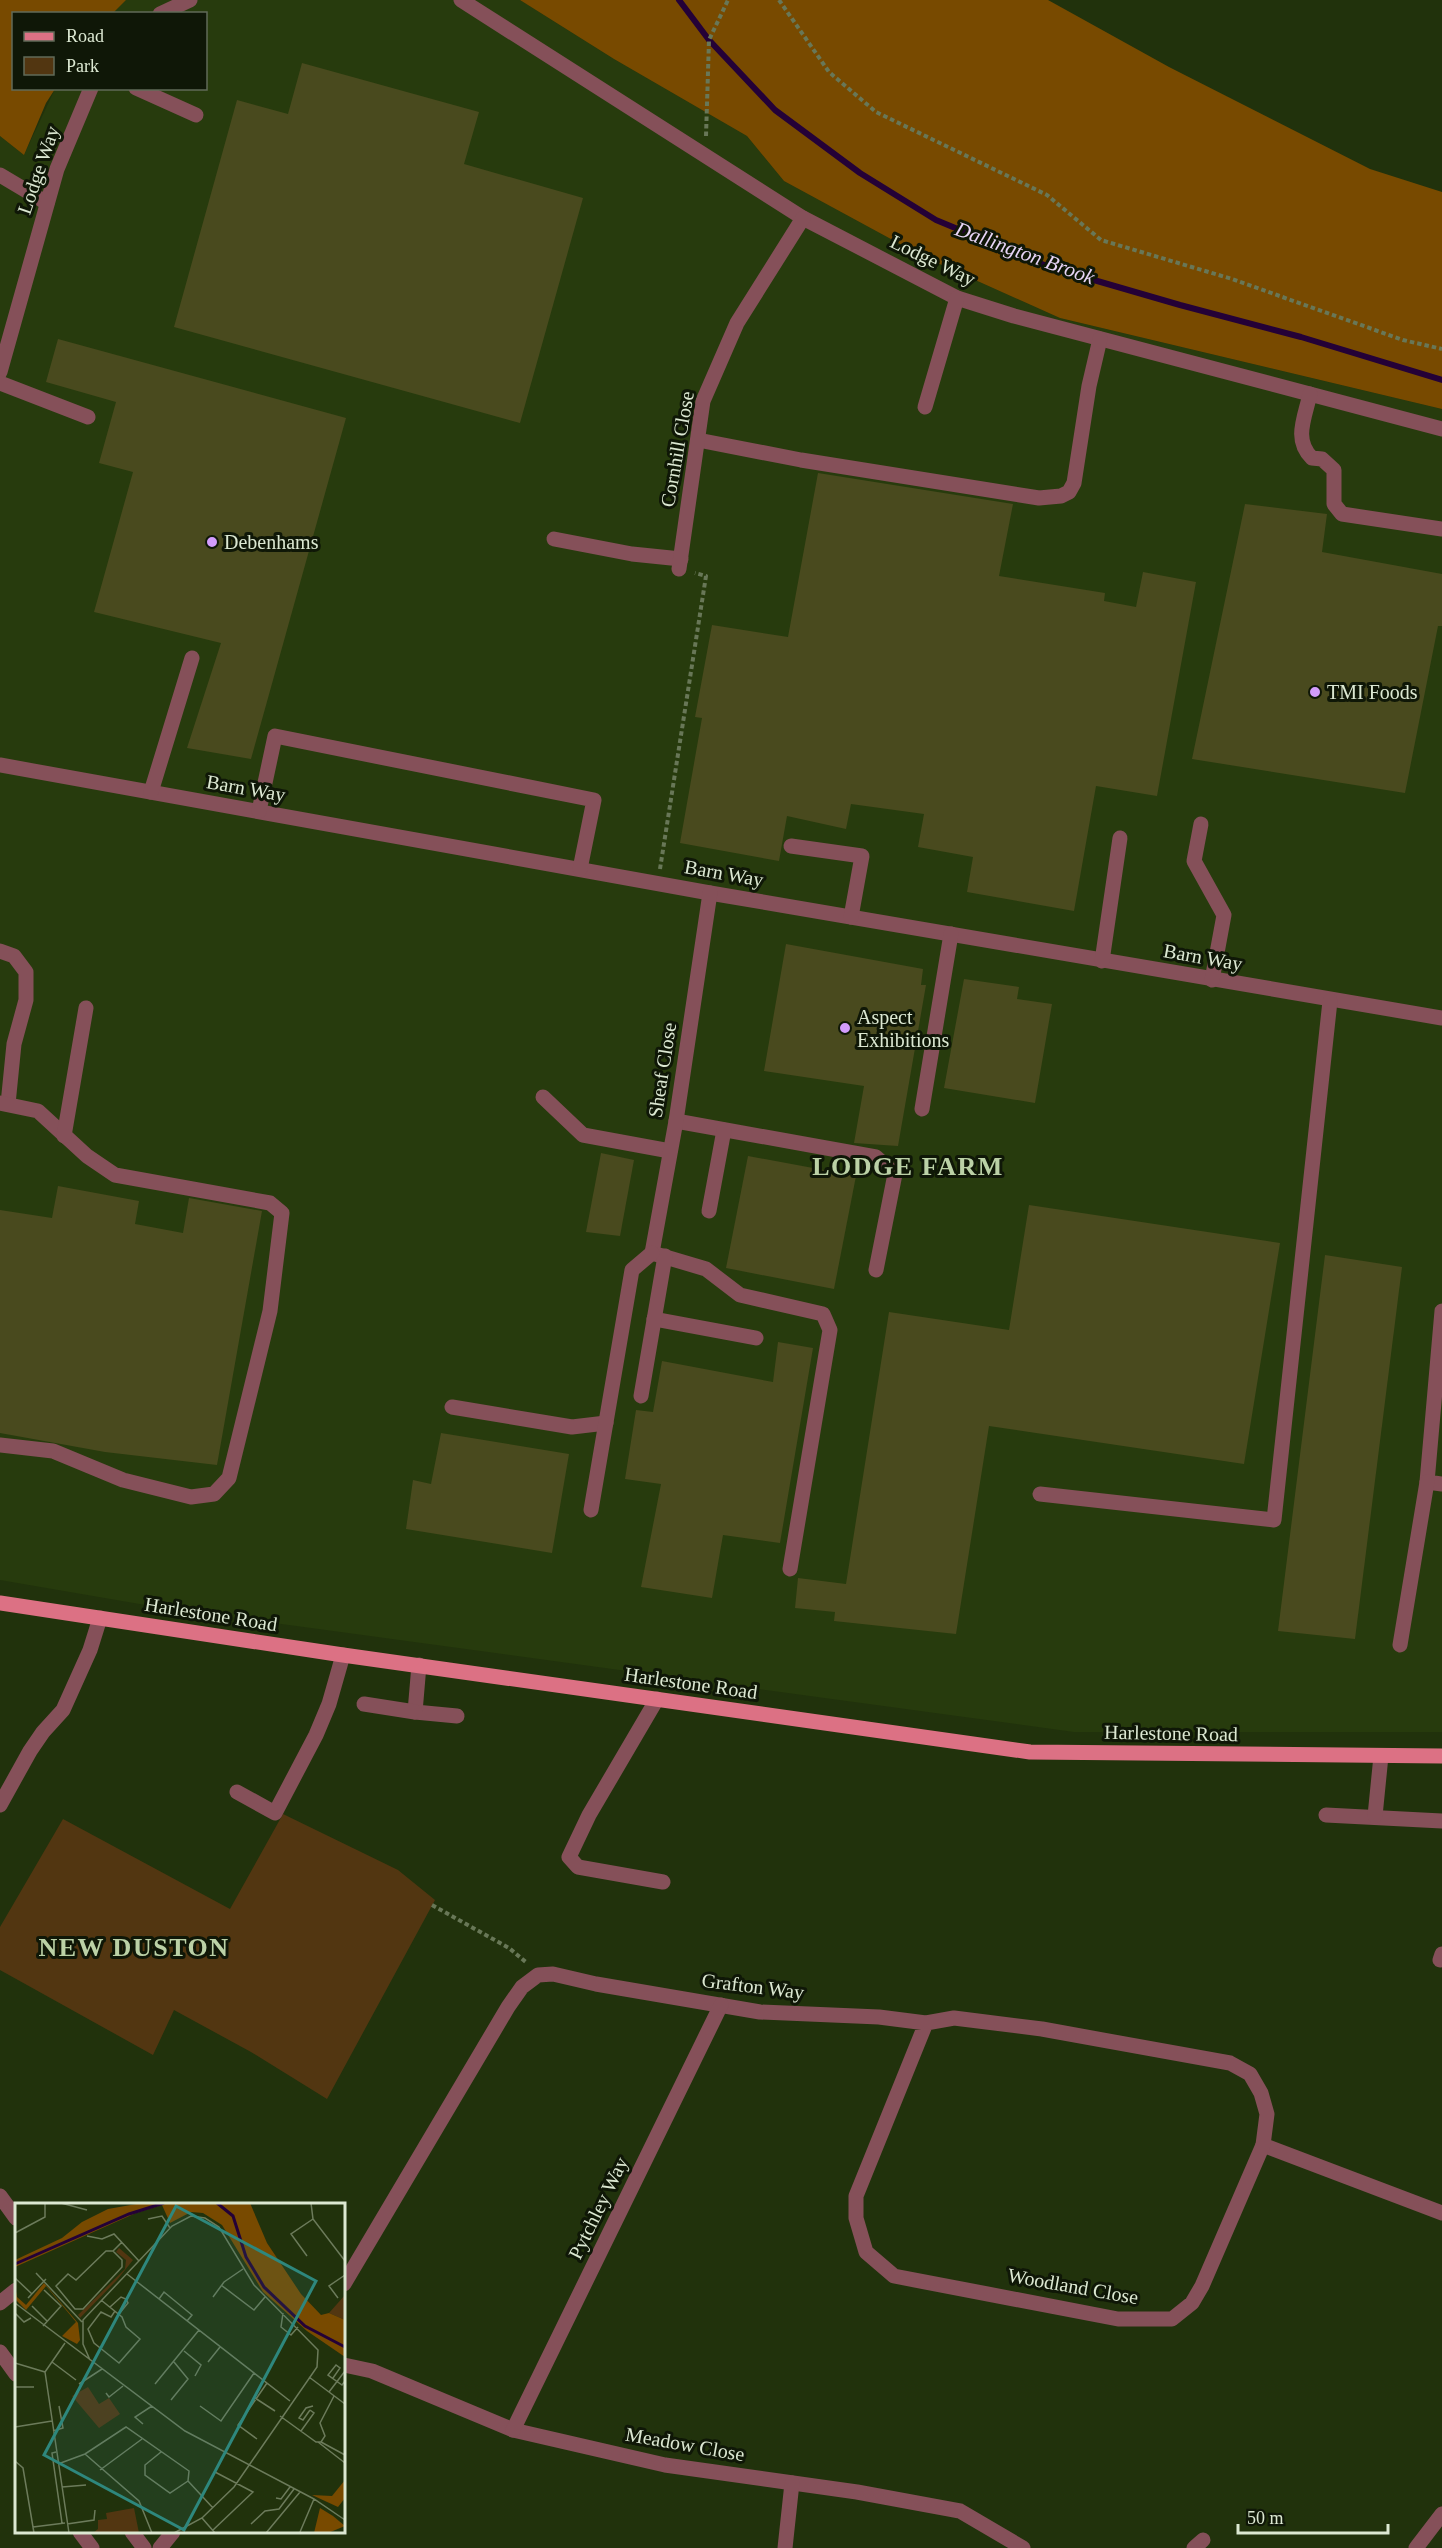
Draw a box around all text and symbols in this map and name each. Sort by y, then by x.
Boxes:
legend [12,12,207,90]
text: Road [66,26,104,46]
text: Park [66,56,99,76]
street label: Lodge Way [13,123,64,217]
water label: Dallington Brook [951,216,1099,290]
street label: Lodge Way [886,230,979,291]
street label: Cornhill Close [656,389,698,509]
place label: Debenhams [224,531,319,553]
marker: Debenhams [205,535,219,549]
place label: TMI Foods [1327,681,1418,703]
marker: TMI Foods [1308,685,1322,699]
street label: Barn Way [205,770,287,807]
street label: Barn Way [683,855,765,892]
street label: Barn Way [1162,939,1244,976]
place label: Aspect Exhibitions [857,1006,949,1051]
street label: Sheaf Close [644,1021,680,1119]
marker: Aspect Exhibitions [838,1021,852,1035]
district label: LODGE FARM [812,1152,1004,1181]
street label: Harlestone Road [143,1593,279,1635]
street label: Harlestone Road [623,1663,759,1703]
street label: Harlestone Road [1104,1721,1238,1745]
district label: NEW DUSTON [38,1933,230,1962]
street label: Grafton Way [700,1969,805,2004]
street label: Pytchley Way [564,2153,633,2263]
inset map [15,2203,345,2533]
street label: Woodland Close [1006,2264,1140,2308]
street label: Meadow Close [624,2423,746,2465]
scale bar [1238,2497,1388,2535]
text: 50 m [1247,2508,1284,2528]

